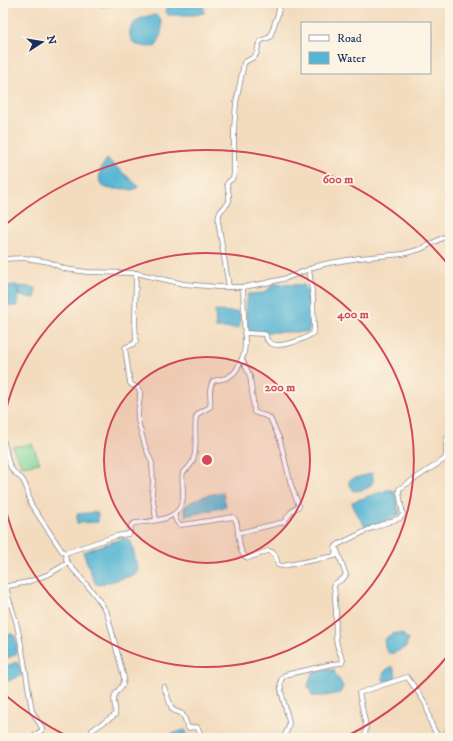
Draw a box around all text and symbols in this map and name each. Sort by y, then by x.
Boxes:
north arrow [22,22,62,62]
legend [301,22,431,74]
text: Road [337,31,362,46]
text: N [43,34,59,46]
text: Water [336,51,366,66]
text: 600 m [323,172,353,187]
text: 400 m [336,307,369,322]
text: 200 m [265,380,295,395]
centre of rings [200,453,214,467]

